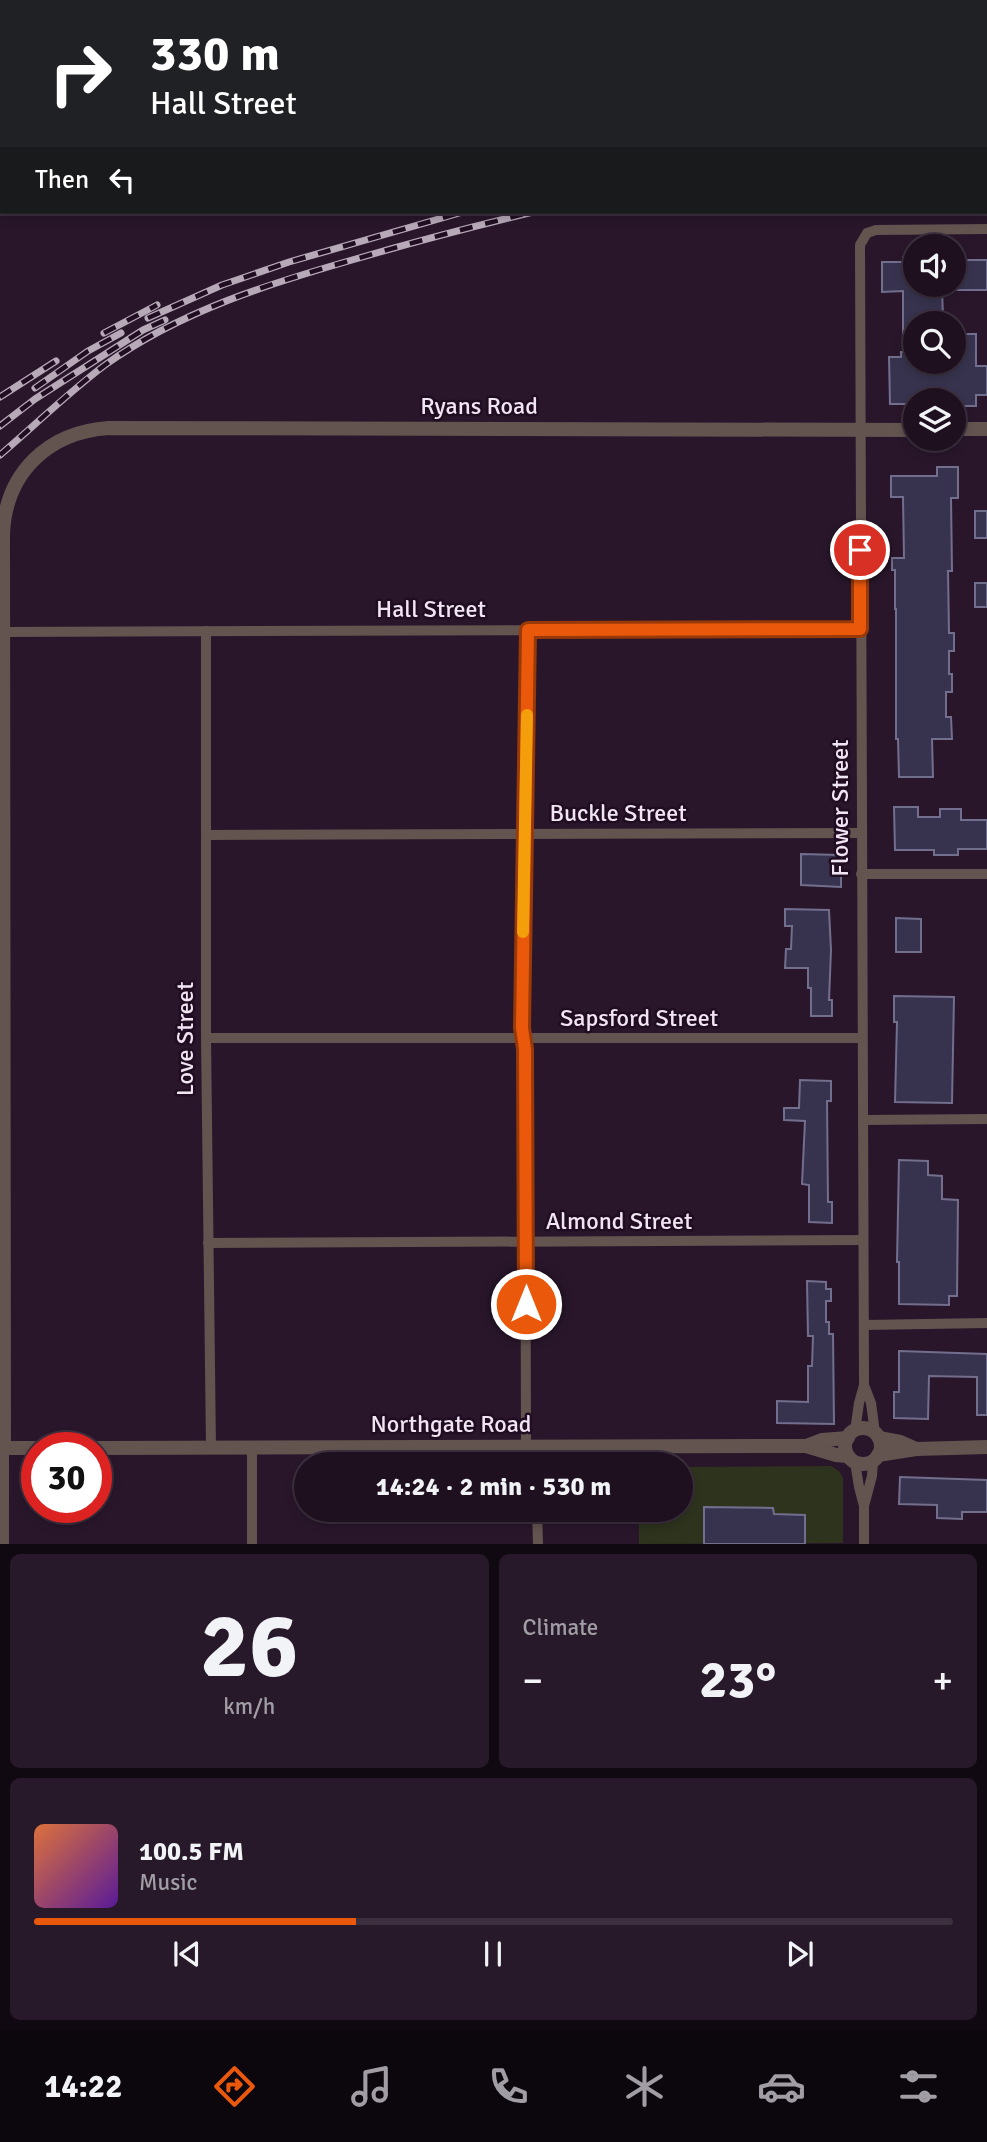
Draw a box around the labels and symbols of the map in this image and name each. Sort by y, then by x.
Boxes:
street label: Ryans Road [420,391,538,421]
pin [830,520,890,580]
street label: Hall Street [376,594,486,624]
street label: Flower Street [825,739,855,877]
street label: Buckle Street [549,798,687,828]
street label: Love Street [170,982,200,1096]
street label: Sapsford Street [560,1003,718,1033]
street label: Almond Street [546,1206,692,1236]
position arrow [489,1267,563,1341]
street label: Northgate Road [370,1409,532,1439]
speed limit sign: 30 [21,1432,112,1523]

